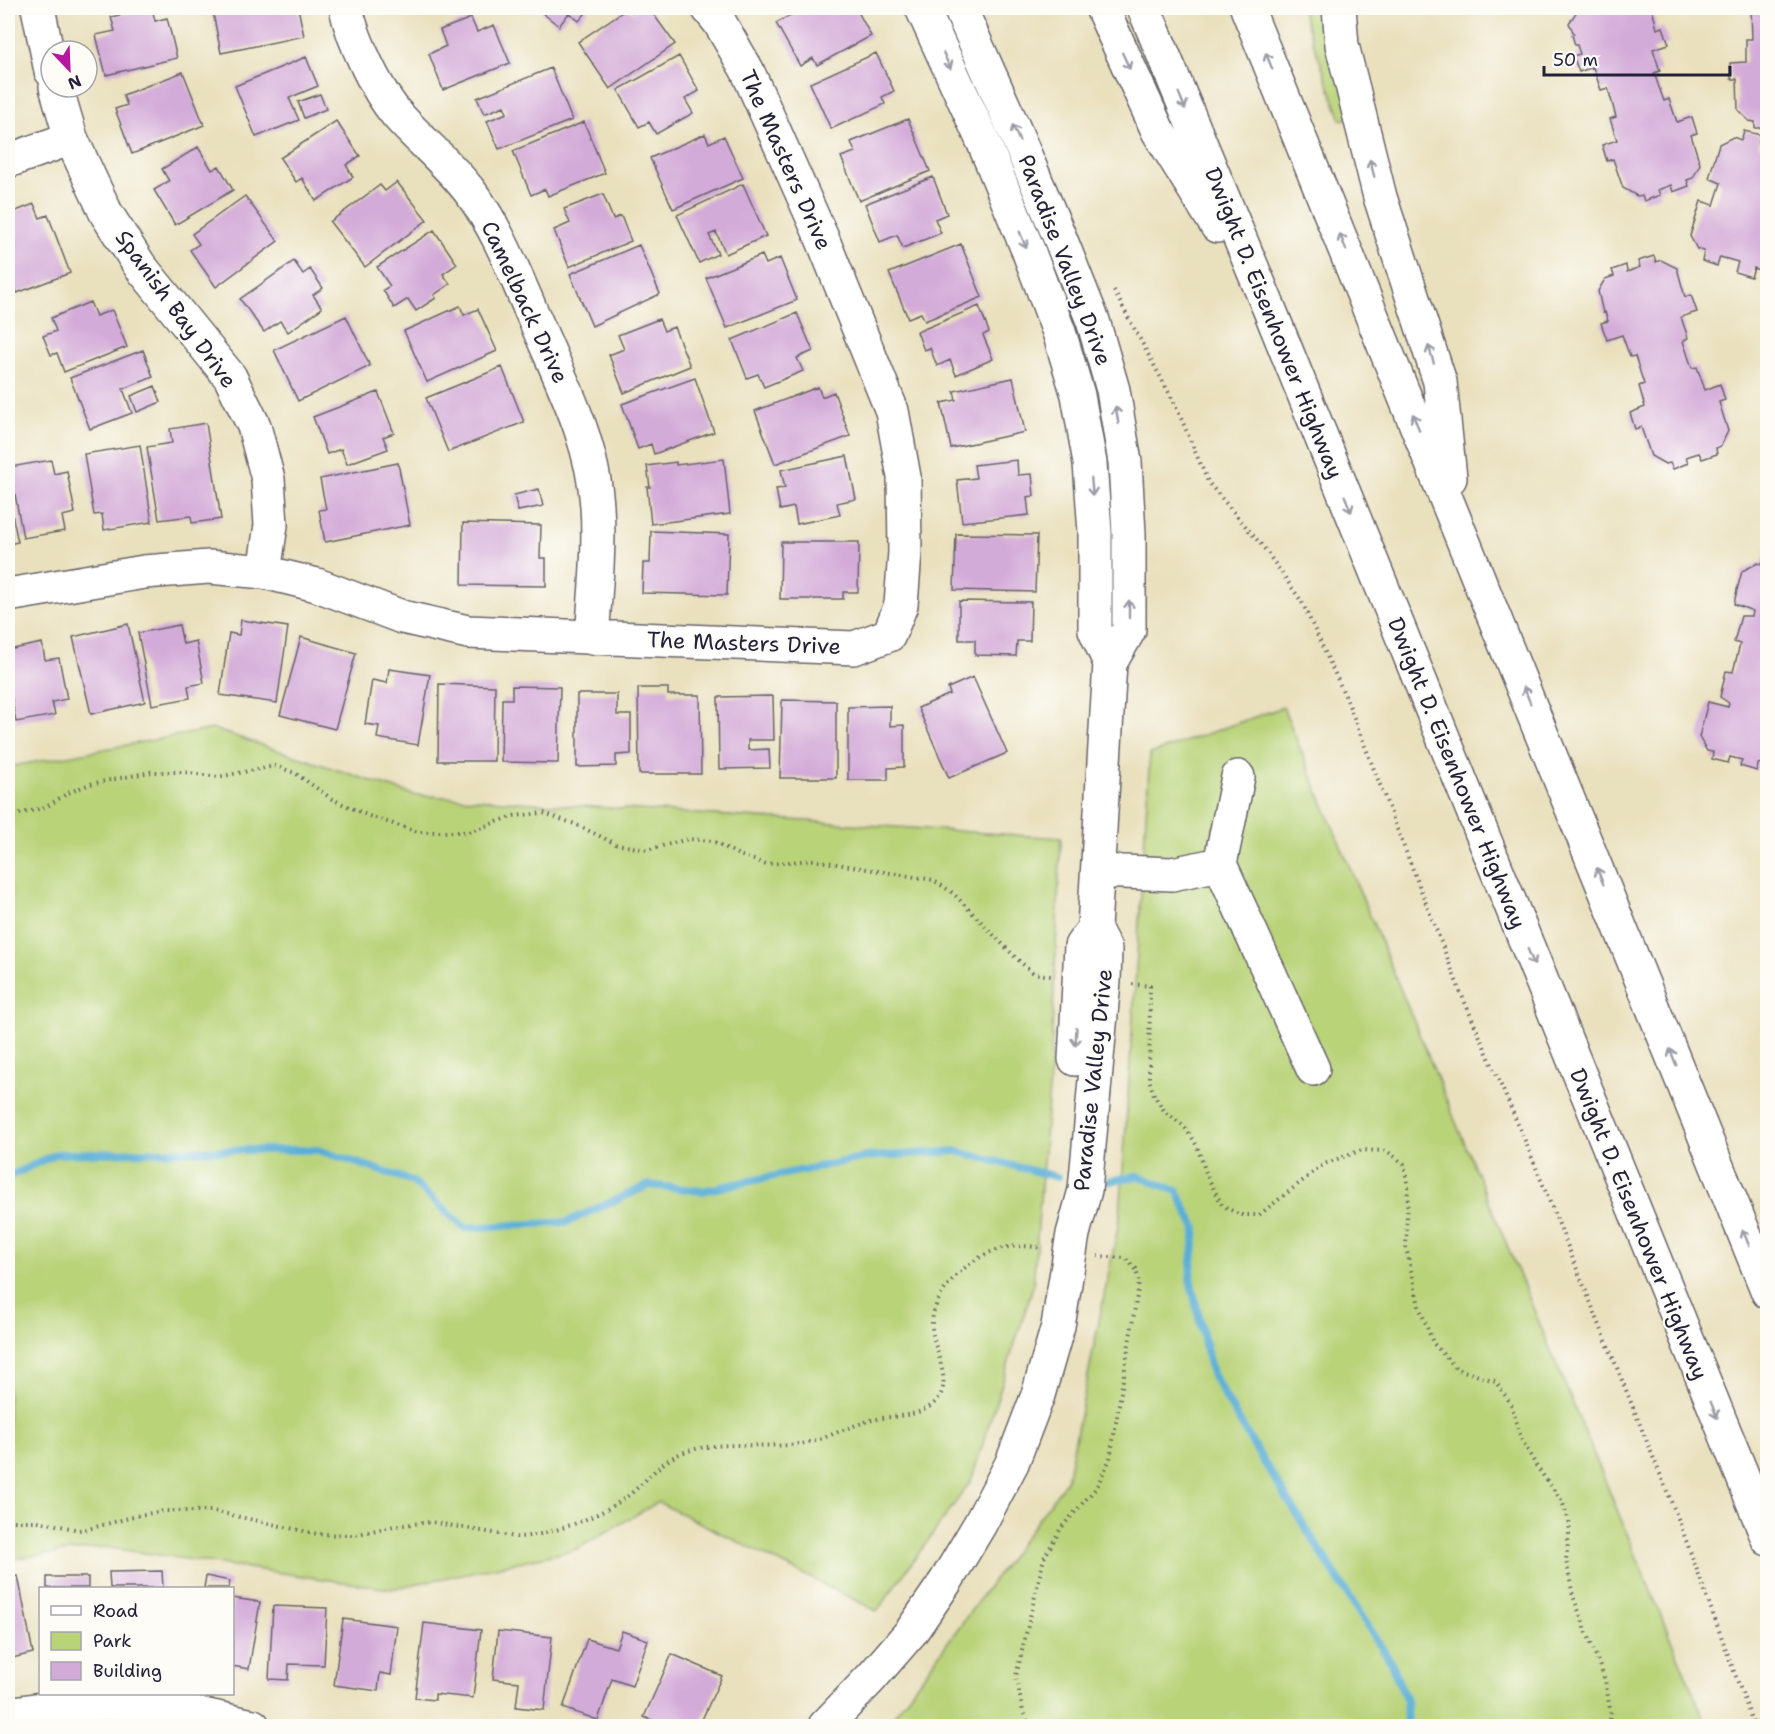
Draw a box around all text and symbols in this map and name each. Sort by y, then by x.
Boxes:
north arrow [39,39,99,99]
scale bar [1544,39,1730,77]
text: 50 m [1553,48,1598,72]
one-way arrow [941,51,953,69]
one-way arrow [1121,51,1133,69]
one-way arrow [1263,53,1274,71]
street label: The Masters Drive [733,65,839,255]
text: N [65,70,85,94]
one-way arrow [1177,91,1188,109]
one-way arrow [1010,125,1021,143]
street label: Paradise Valley Drive [1011,150,1119,370]
one-way arrow [1366,159,1378,178]
street label: Dwight D. Eisenhower Highway [1198,163,1350,483]
street label: Camelback Drive [475,216,575,388]
street label: Spanish Bay Drive [109,224,243,394]
one-way arrow [1018,230,1029,249]
one-way arrow [1337,233,1348,252]
one-way arrow [1425,345,1436,364]
one-way arrow [1111,406,1122,425]
one-way arrow [1410,414,1421,432]
one-way arrow [1087,477,1098,497]
one-way arrow [1343,494,1354,512]
one-way arrow [1123,600,1135,620]
street label: Dwight D. Eisenhower Highway [1381,613,1533,933]
street label: The Masters Drive [646,625,842,661]
one-way arrow [1521,686,1532,705]
one-way arrow [1594,867,1605,886]
one-way arrow [1526,947,1537,966]
street label: Paradise Valley Drive [1067,967,1119,1193]
one-way arrow [1071,1026,1082,1046]
one-way arrow [1667,1048,1678,1066]
street label: Dwight D. Eisenhower Highway [1563,1064,1715,1384]
one-way arrow [1740,1229,1751,1247]
one-way arrow [1709,1401,1720,1419]
legend [39,1587,234,1695]
text: Road [93,1599,138,1623]
text: Park [93,1629,132,1653]
text: Building [93,1659,162,1683]

